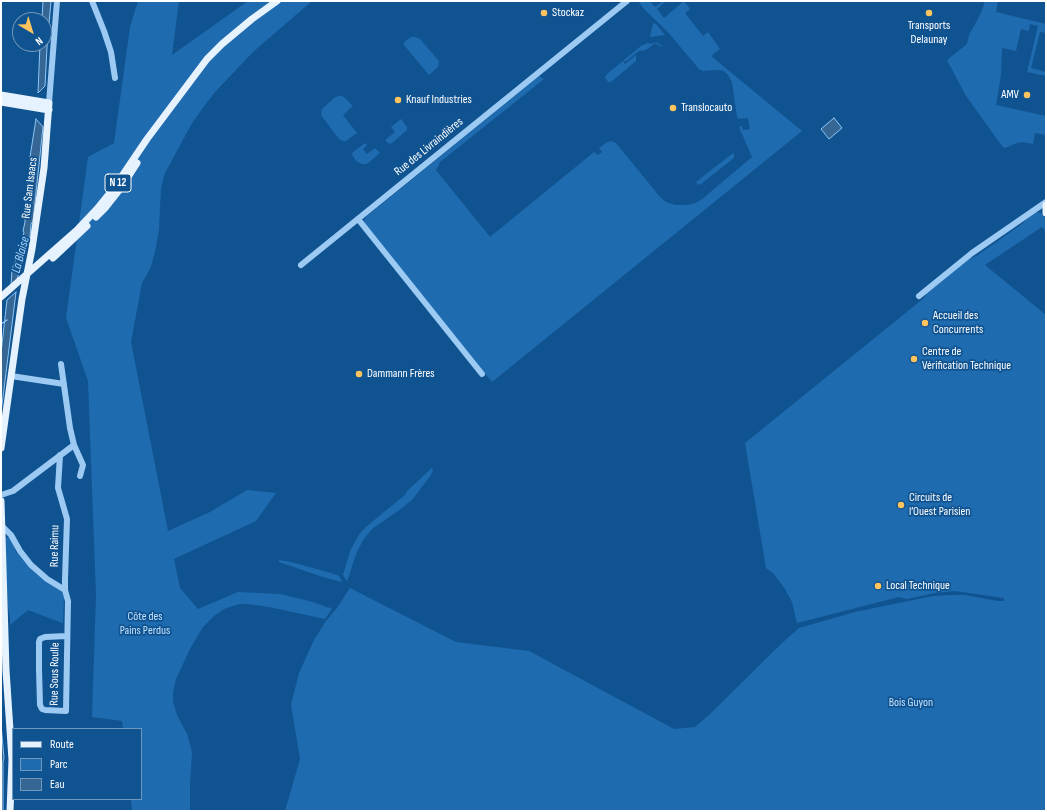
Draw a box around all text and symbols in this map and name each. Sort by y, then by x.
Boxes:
place label: Stockaz [552,6,584,20]
marker: Stockaz [539,8,549,18]
marker: Transports Delaunay [924,8,934,18]
north arrow [12,12,52,52]
place label: Transports Delaunay [908,19,950,47]
text: N [33,34,45,48]
place label: AMV [1001,88,1019,102]
marker: AMV [1022,90,1032,100]
place label: Knauf Industries [406,93,472,107]
marker: Knauf Industries [393,95,403,105]
place label: Translocauto [681,101,732,115]
marker: Translocauto [668,103,678,113]
street label: Rue des Livraindières [392,115,466,179]
street label: Rue Sam Isaacs [19,157,41,219]
road number: N 12 [105,174,131,192]
water label: La Blaise [9,235,33,275]
place label: Accueil des Concurrents [933,309,983,337]
marker: Accueil des Concurrents [920,318,930,328]
place label: Centre de Vérification Technique [922,345,1011,373]
marker: Centre de Vérification Technique [909,354,919,364]
place label: Dammann Frères [367,367,435,381]
marker: Dammann Frères [354,369,364,379]
place label: Circuits de l’Ouest Parisien [909,491,970,519]
marker: Circuits de l’Ouest Parisien [896,500,906,510]
street label: Rue Raimu [47,525,63,567]
place label: Local Technique [886,579,950,593]
marker: Local Technique [873,581,883,591]
park label: Côte des Pains Perdus [120,610,170,638]
street label: Rue Sous Roulle [47,642,63,706]
park label: Bois Guyon [889,696,933,710]
legend [12,728,142,800]
text: Route [50,737,74,752]
text: Parc [50,757,68,772]
text: Eau [50,777,64,792]

